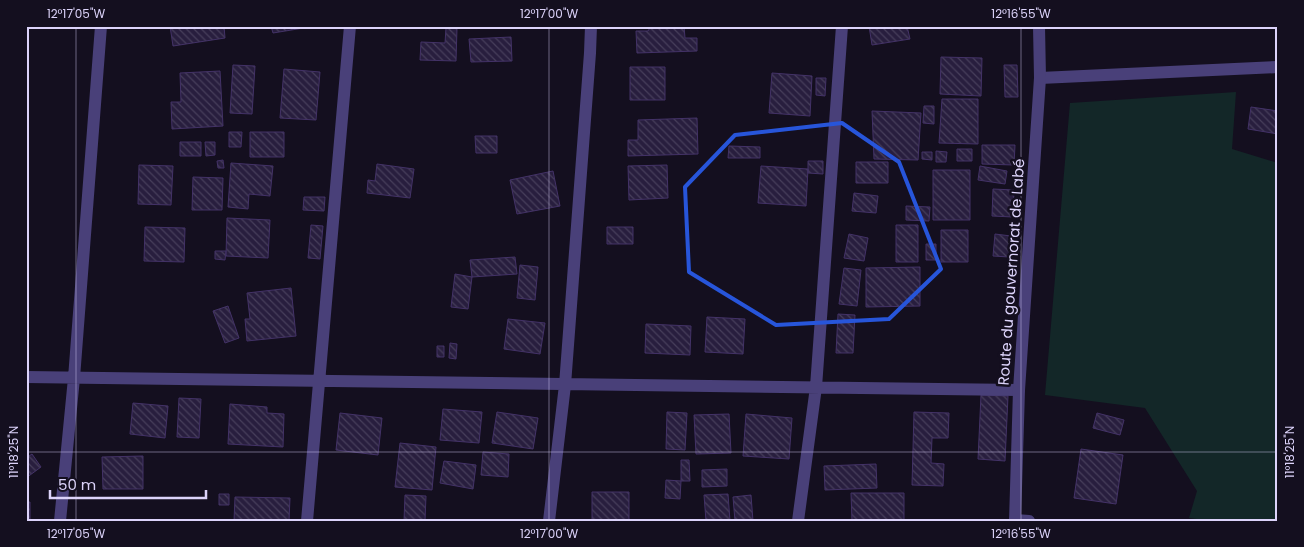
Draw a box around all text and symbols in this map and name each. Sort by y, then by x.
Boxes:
text: 12°17'05"W [47,5,105,22]
text: 12°17'00"W [520,5,578,22]
text: 12°16'55"W [991,5,1051,22]
street label: Route du gouvernorat de Labé [993,158,1029,386]
text: 11°18'25"N [5,426,22,478]
text: 11°18'25"N [1281,426,1298,478]
scale bar [50,467,206,499]
text: 50 m [58,474,96,495]
text: 12°17'05"W [47,525,105,542]
text: 12°17'00"W [520,525,578,542]
text: 12°16'55"W [991,525,1051,542]

